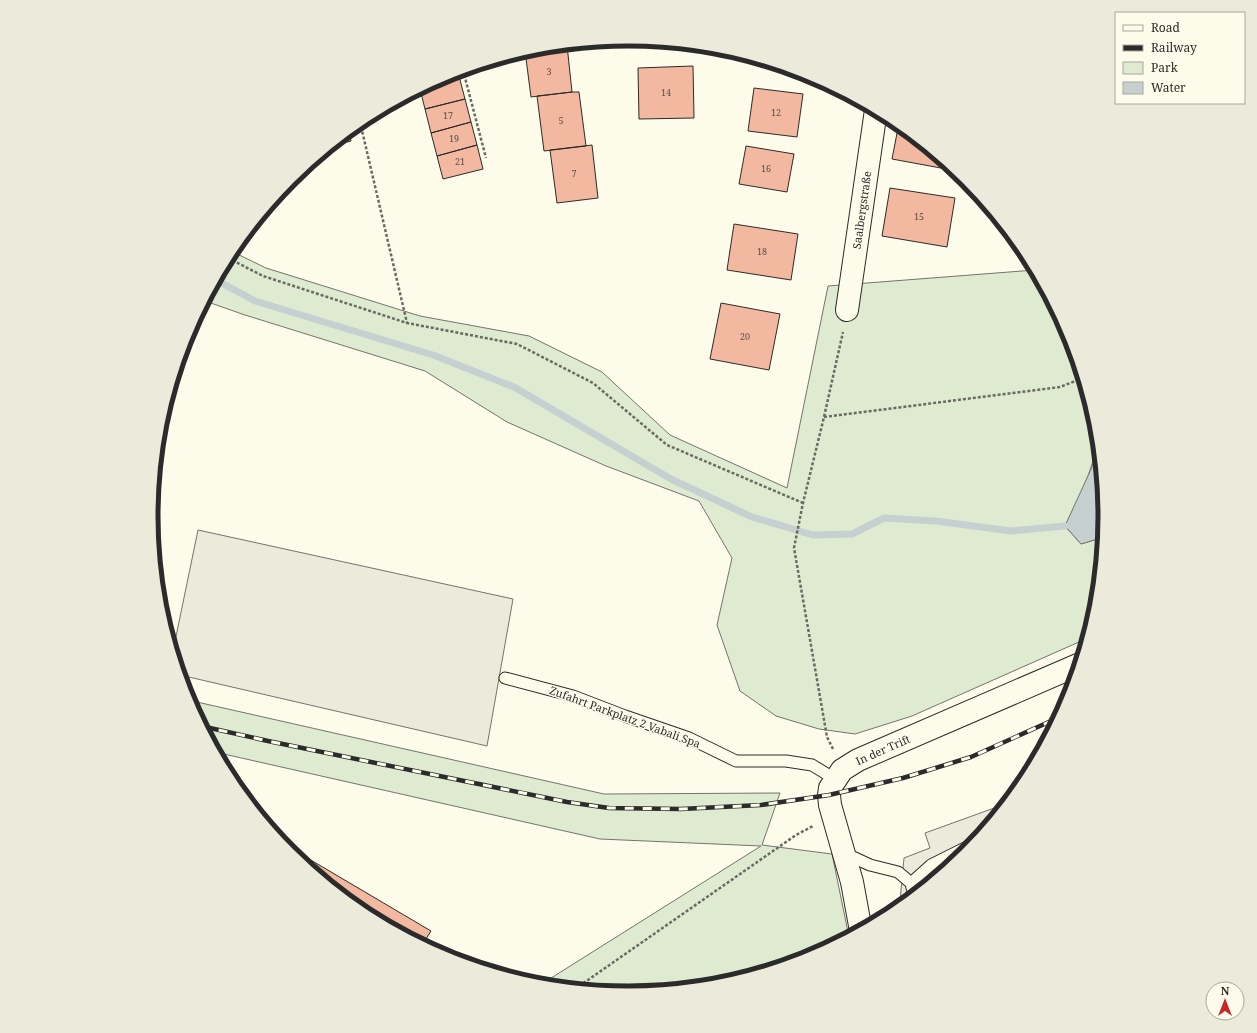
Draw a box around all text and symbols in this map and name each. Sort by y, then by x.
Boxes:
legend [1115,12,1245,104]
text: Road [1151,19,1181,36]
text: Railway [1151,39,1197,56]
text: Park [1151,59,1179,76]
house number: 3 [546,65,552,78]
text: Water [1151,79,1186,96]
house number: 14 [661,86,671,99]
house number: 12 [771,106,781,119]
house number: 17 [443,109,453,122]
house number: 5 [558,114,564,127]
house number: 19 [449,132,459,145]
house number: 21 [455,155,465,168]
house number: 16 [761,162,771,175]
house number: 7 [571,167,577,180]
street label: Saalbergstraße [849,170,874,250]
house number: 15 [914,210,924,223]
house number: 18 [757,245,767,258]
house number: 20 [740,330,750,343]
street label: Zufahrt Parkplatz 2 Vabali Spa [548,682,703,751]
street label: In der Trift [853,731,912,768]
north arrow [1205,981,1245,1021]
text: N [1221,983,1230,998]

